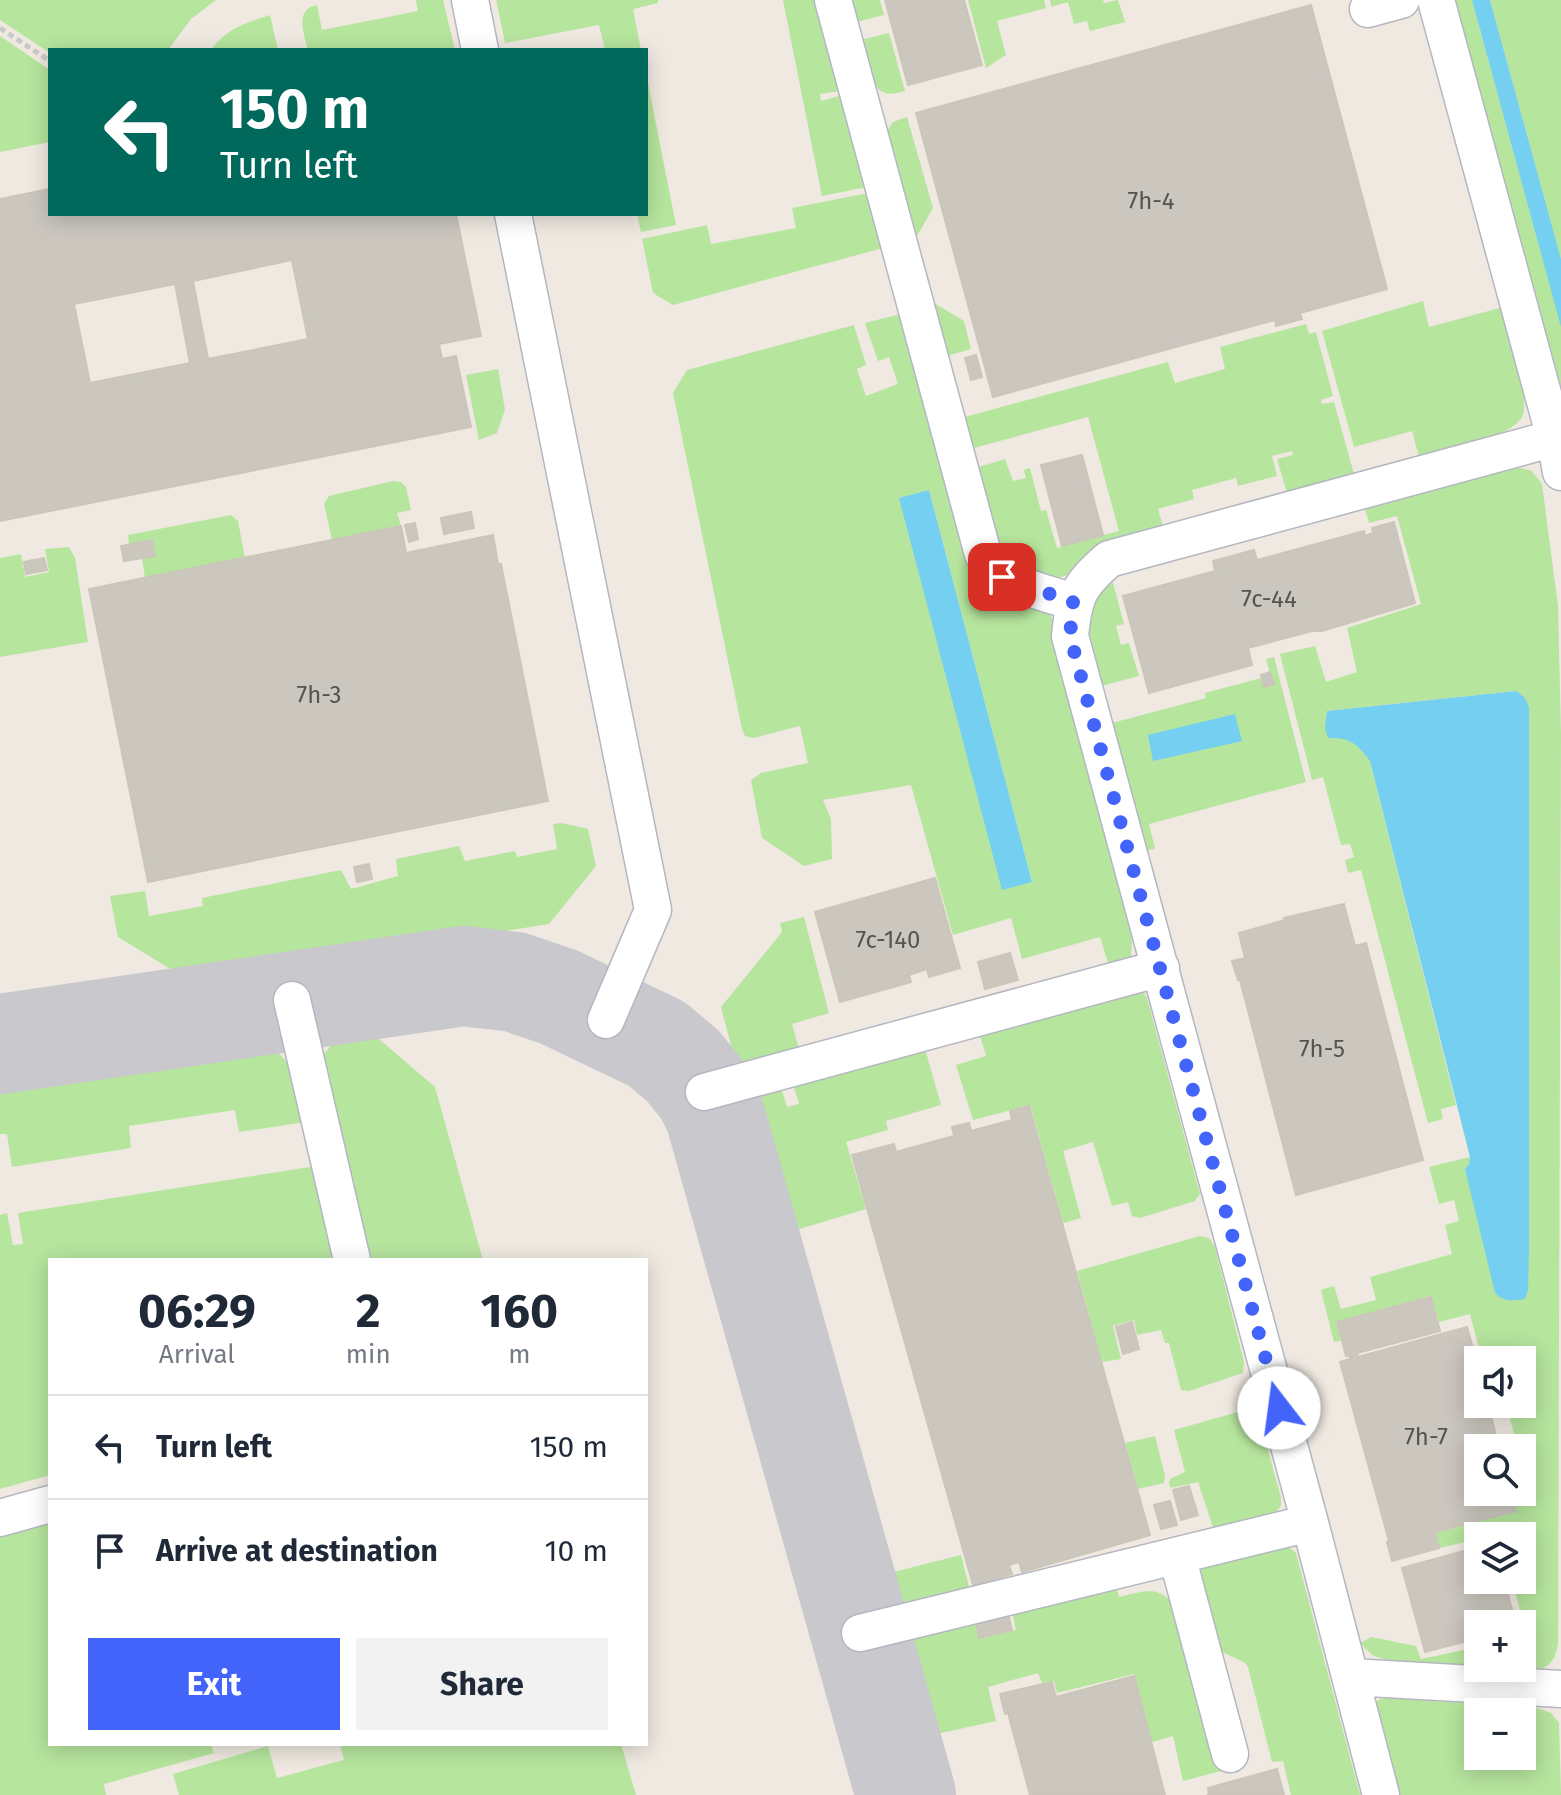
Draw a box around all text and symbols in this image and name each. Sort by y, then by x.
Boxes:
text: 150 m [220,76,369,143]
icon: left [88,80,192,184]
text: Turn left [220,144,358,188]
house number: 7h-4 [1128,187,1175,215]
pin [968,543,1036,611]
icon: arrive [980,555,1024,599]
house number: 7c-44 [1241,585,1297,613]
house number: 7h-3 [297,681,341,709]
house number: 7c-140 [856,926,920,954]
house number: 7h-5 [1299,1035,1345,1063]
text: 06:29 [138,1282,256,1340]
text: 2 [356,1282,381,1340]
text: 160 [481,1282,558,1340]
text: Arrival [159,1339,235,1370]
text: min [346,1339,391,1370]
text: m [508,1339,530,1370]
map controls [1464,1346,1536,1770]
button: sound [1464,1346,1536,1418]
position arrow [1237,1366,1321,1450]
house number: 7h-7 [1404,1423,1448,1451]
icon: left [88,1425,132,1469]
text: Turn left [156,1429,272,1465]
text: 150 m [530,1429,608,1465]
button: search [1464,1434,1536,1506]
button: layers [1464,1522,1536,1594]
icon: arrive [88,1529,132,1573]
text: Arrive at destination [156,1533,438,1569]
text: 10 m [545,1533,608,1569]
button: + [1464,1610,1536,1682]
button: Exit [88,1638,340,1730]
button: Share [356,1638,608,1730]
button: − [1464,1698,1536,1770]

